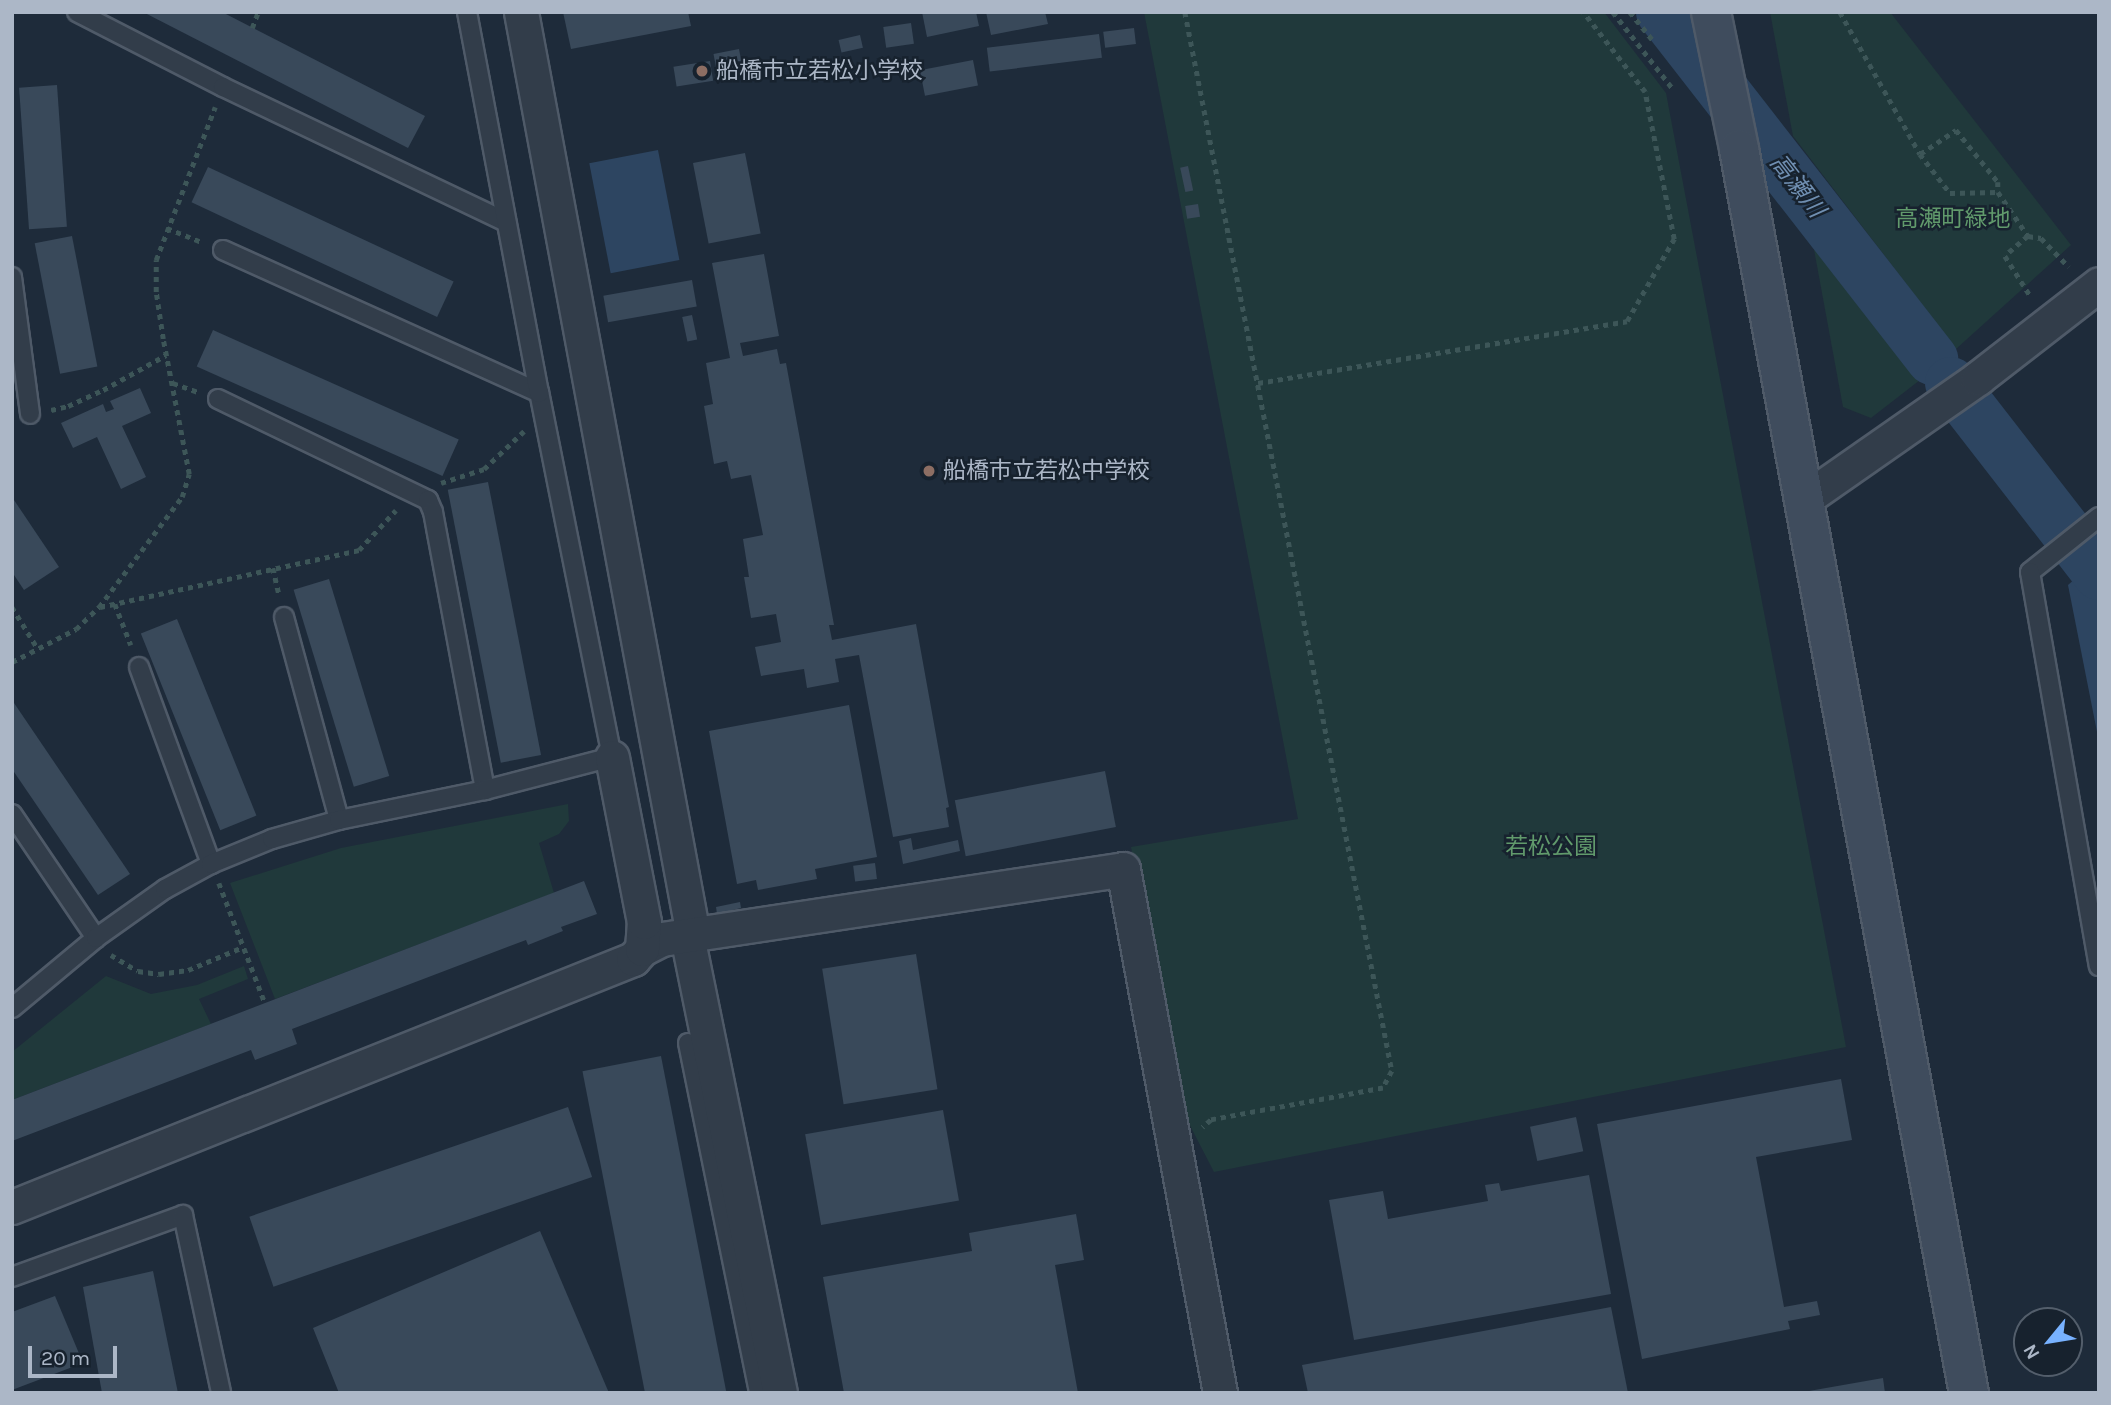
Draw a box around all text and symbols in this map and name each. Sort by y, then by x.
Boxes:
place label: 船橋市立若松小学校 [716,57,923,85]
marker: 船橋市立若松小学校 [694,63,710,79]
water label: 高瀬川 [1763,149,1831,223]
park label: 高瀬町緑地 [1896,205,2010,233]
place label: 船橋市立若松中学校 [943,457,1150,485]
marker: 船橋市立若松中学校 [921,463,937,479]
park label: 若松公園 [1505,833,1597,861]
north arrow [2013,1307,2083,1377]
scale bar [32,1332,121,1376]
text: N [2019,1340,2044,1363]
text: 20 m [41,1346,90,1370]

